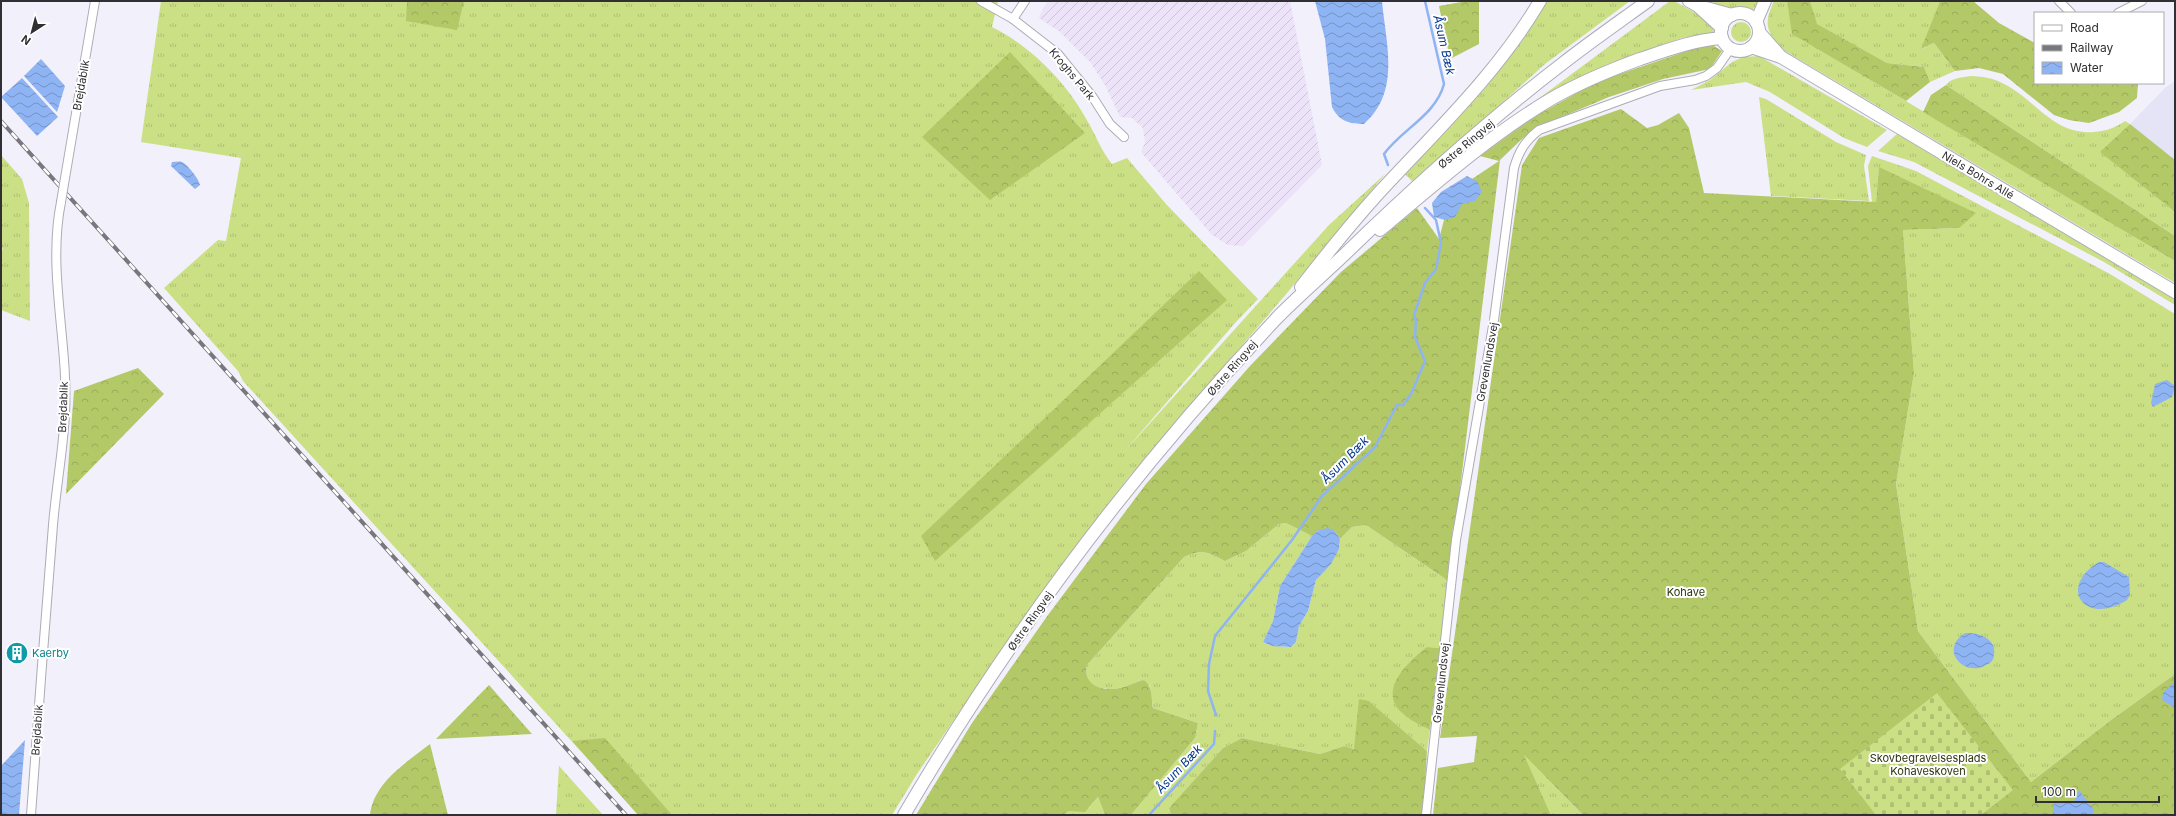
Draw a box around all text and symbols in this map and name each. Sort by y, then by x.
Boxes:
north arrow [12,12,52,52]
legend [2034,12,2164,84]
water label: Åsum Bæk [1430,13,1459,77]
text: Road [2070,20,2099,35]
text: N [19,32,34,48]
text: Railway [2070,40,2114,55]
street label: Kroghs Park [1046,45,1098,103]
street label: Brejdablik [70,59,92,111]
text: Water [2070,60,2104,75]
street label: Østre Ringvej [1435,116,1497,172]
street label: Niels Bohrs Allé [1939,148,2017,202]
street label: Grevenlundsvej [1473,321,1501,403]
street label: Østre Ringvej [1204,337,1260,399]
street label: Brejdablik [55,381,71,433]
water label: Åsum Bæk [1317,433,1372,487]
park label: Kohave [1667,585,1705,599]
street label: Østre Ringvej [1004,589,1056,653]
building icon: Kaerby [4,640,30,666]
street label: Grevenlundsvej [1430,642,1452,724]
place label: Kaerby [32,646,69,660]
street label: Brejdablik [28,704,46,756]
water label: Åsum Bæk [1152,741,1205,797]
park label: Skovbegravelsesplads Kohaveskoven [1870,751,1987,778]
scale bar [2036,778,2159,804]
text: 100 m [2042,784,2076,799]

